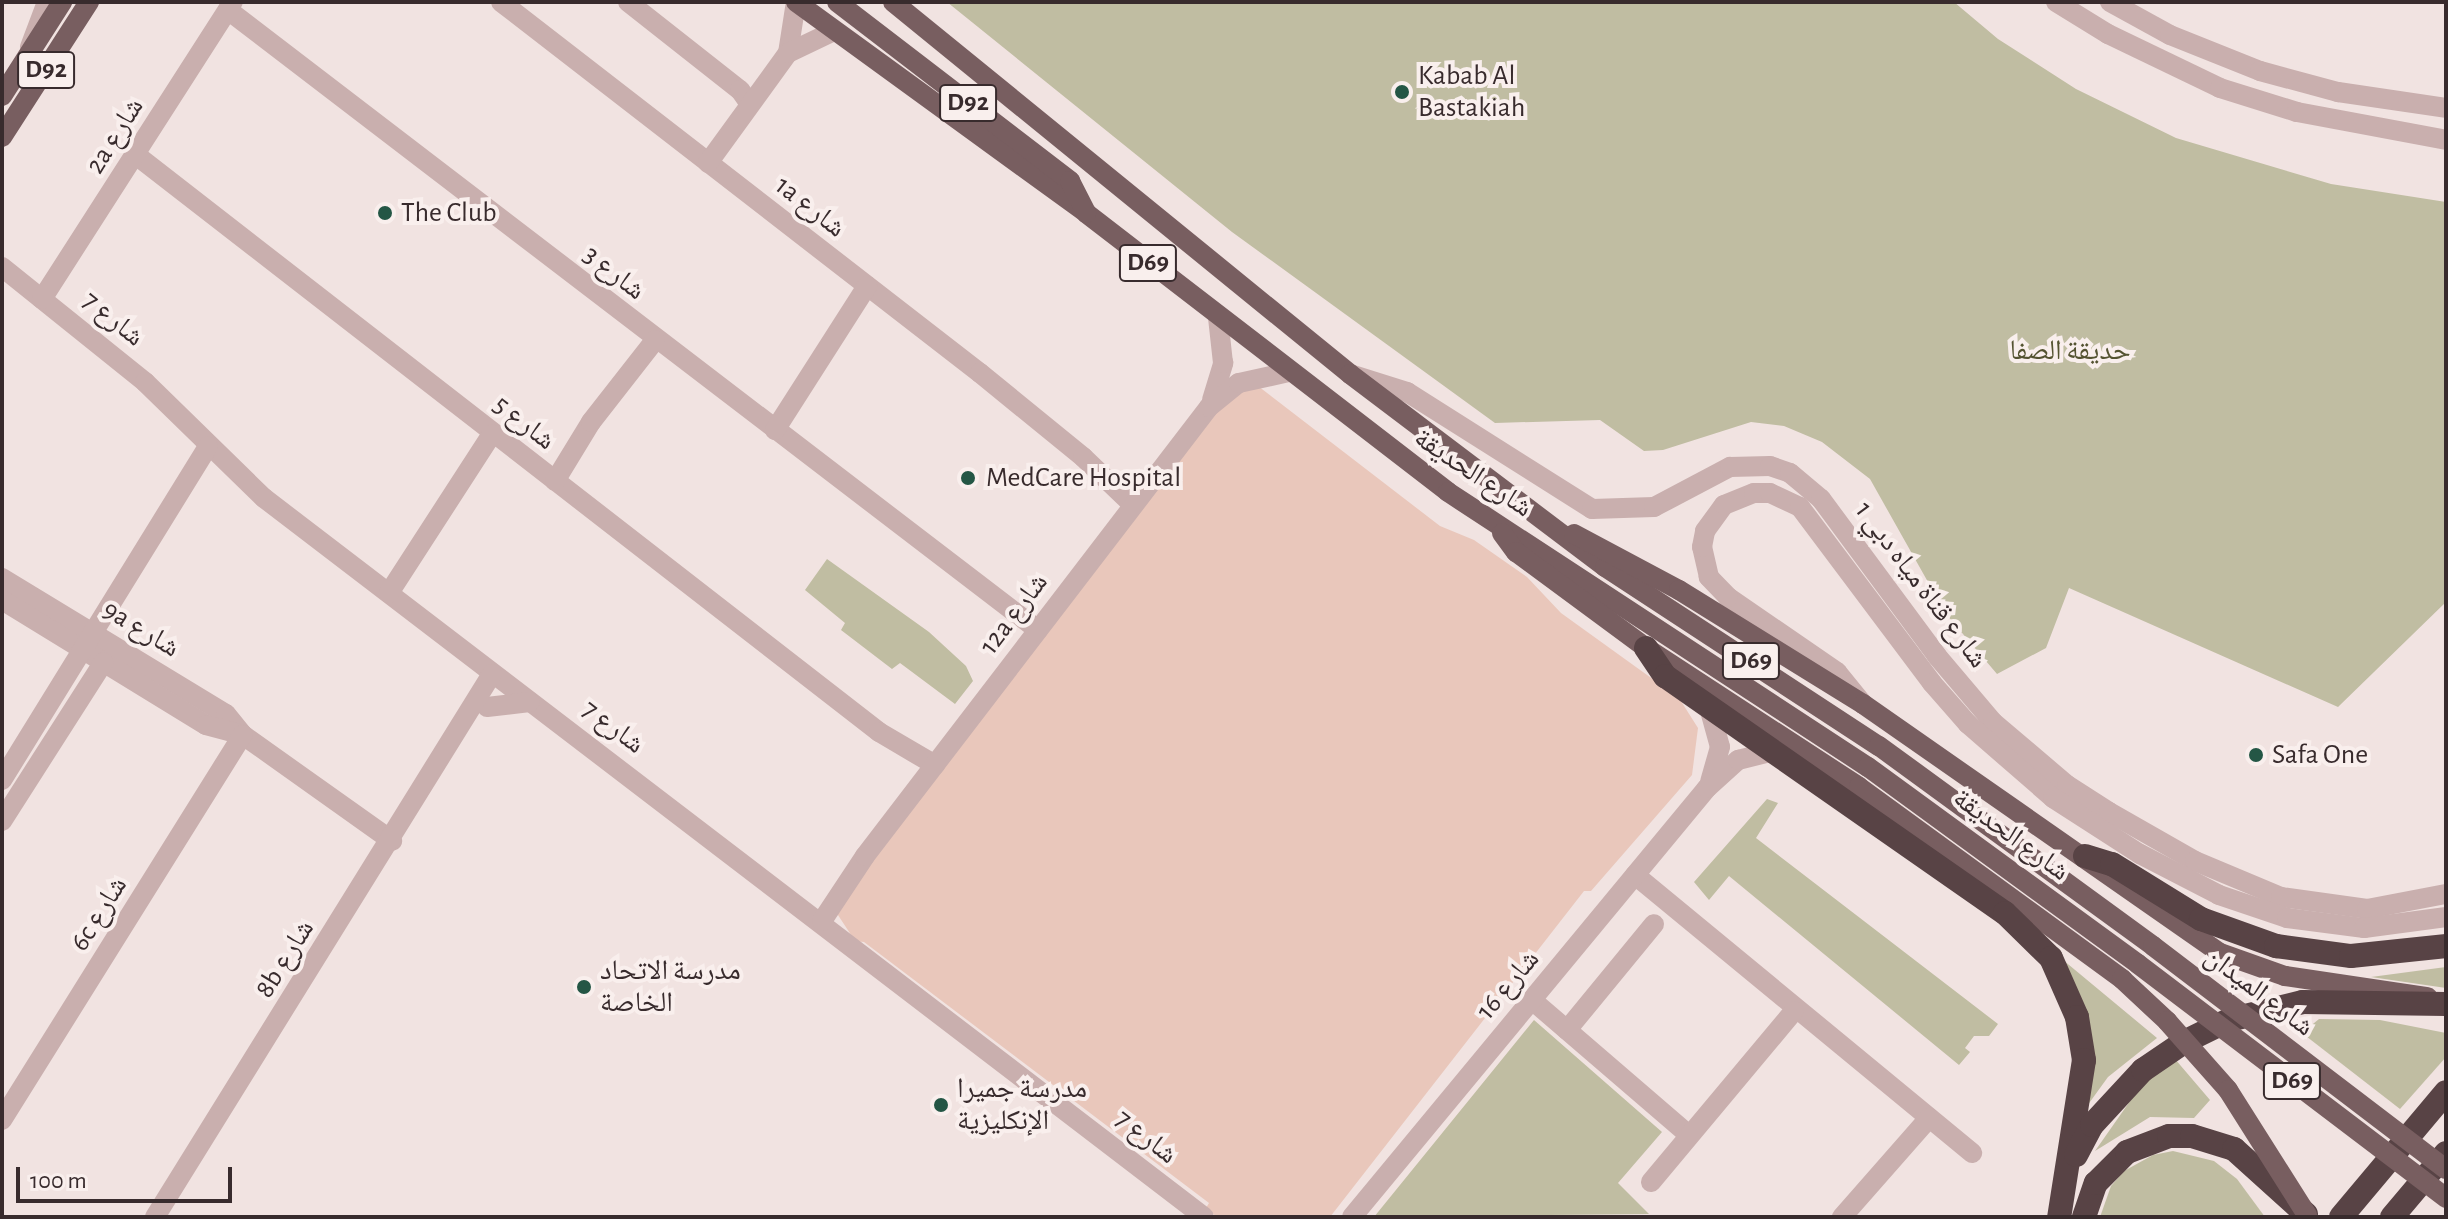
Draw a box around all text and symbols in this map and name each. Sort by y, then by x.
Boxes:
road number: D92 [16,48,76,92]
place label: Kabab Al Bastakiah [1418,59,1525,125]
road number: D92 [938,81,998,125]
marker: Kabab Al Bastakiah [1393,83,1411,101]
street label: 2a شارع [79,92,151,180]
street label: 1a شارع [768,169,852,245]
place label: The Club [401,196,497,230]
marker: The Club [376,204,394,222]
street label: شارع 3 [576,238,652,308]
road number: D69 [1118,241,1178,285]
street label: شارع 7 [75,284,151,354]
park label: حديقة الصفا [2009,334,2131,368]
street label: شارع 5 [486,388,562,458]
street label: شارع الحديقة [1407,421,1539,525]
place label: MedCare Hospital [986,461,1181,495]
marker: MedCare Hospital [957,467,979,489]
street label: شارع قناة مياه دبي 1 [1848,495,1994,675]
street label: 12a شارع [973,567,1055,661]
street label: 9a شارع [96,593,186,665]
road number: D69 [1721,639,1781,683]
street label: شارع 7 [575,693,651,761]
place label: Safa One [2272,738,2368,772]
marker: Safa One [2247,746,2265,764]
street label: شارع الحديقة [1946,782,2076,888]
street label: 6c شارع [63,870,135,958]
street label: 8b شارع [248,914,322,1004]
street label: شارع الميدان [2198,940,2320,1044]
street label: شارع 16 [1469,943,1547,1027]
place label: مدرسة الاتحاد الخاصة [600,954,741,1020]
marker: مدرسة الاتحاد الخاصة [575,978,593,996]
road number: D69 [2262,1059,2322,1103]
place label: مدرسة جميرا الإنكليزية [957,1072,1087,1138]
marker: مدرسة جميرا الإنكليزية [932,1096,950,1114]
street label: شارع 7 [1108,1102,1184,1172]
scale bar [20,1151,236,1201]
text: 100 m [30,1169,87,1193]

